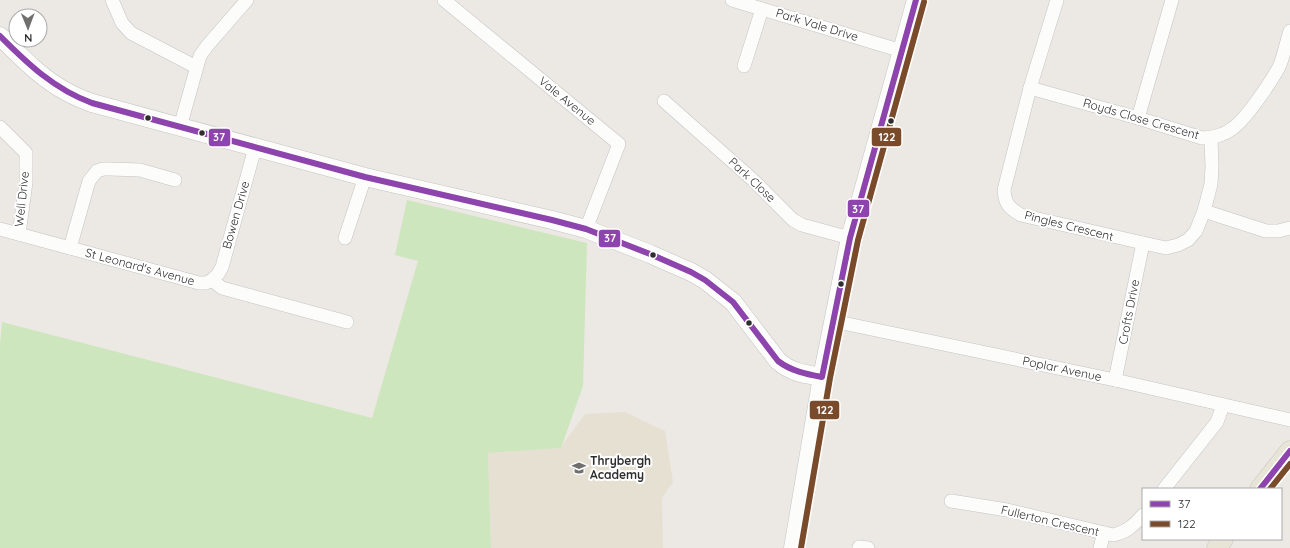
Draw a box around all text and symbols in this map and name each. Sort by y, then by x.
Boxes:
street label: Park Vale Drive [774,5,860,44]
north arrow [8,8,48,48]
text: N [24,31,32,45]
street label: Vale Avenue [536,73,599,128]
street label: Royds Close Crescent [1081,95,1201,142]
unlabelled marker [143,113,153,123]
unlabelled marker [886,116,896,126]
line badge: 122 [871,127,902,147]
unlabelled marker [197,128,207,138]
line badge: 37 [208,128,231,147]
text: 37 [213,130,225,144]
text: 122 [879,130,895,144]
street label: Park Close [726,154,779,205]
street label: Well Drive [11,170,32,228]
street label: Bowen Drive [219,179,252,251]
line badge: 37 [847,199,870,218]
text: 37 [852,202,864,216]
street label: Pingles Crescent [1023,207,1115,244]
line badge: 37 [598,229,621,248]
text: 37 [604,231,616,245]
street label: St Leonard's Avenue [84,245,197,288]
unlabelled marker [648,250,658,260]
street label: Crofts Drive [1115,278,1142,346]
unlabelled marker [836,279,846,289]
unlabelled marker [744,318,754,328]
street label: Poplar Avenue [1021,353,1103,384]
line badge: 122 [809,400,840,420]
text: 122 [817,403,833,417]
place label: Thrybergh Academy [590,453,651,482]
school or university icon: Thrybergh Academy [571,460,587,476]
legend [1142,488,1282,540]
text: 37 [1178,496,1190,511]
street label: Fullerton Crescent [1000,502,1101,539]
text: 122 [1178,516,1196,531]

